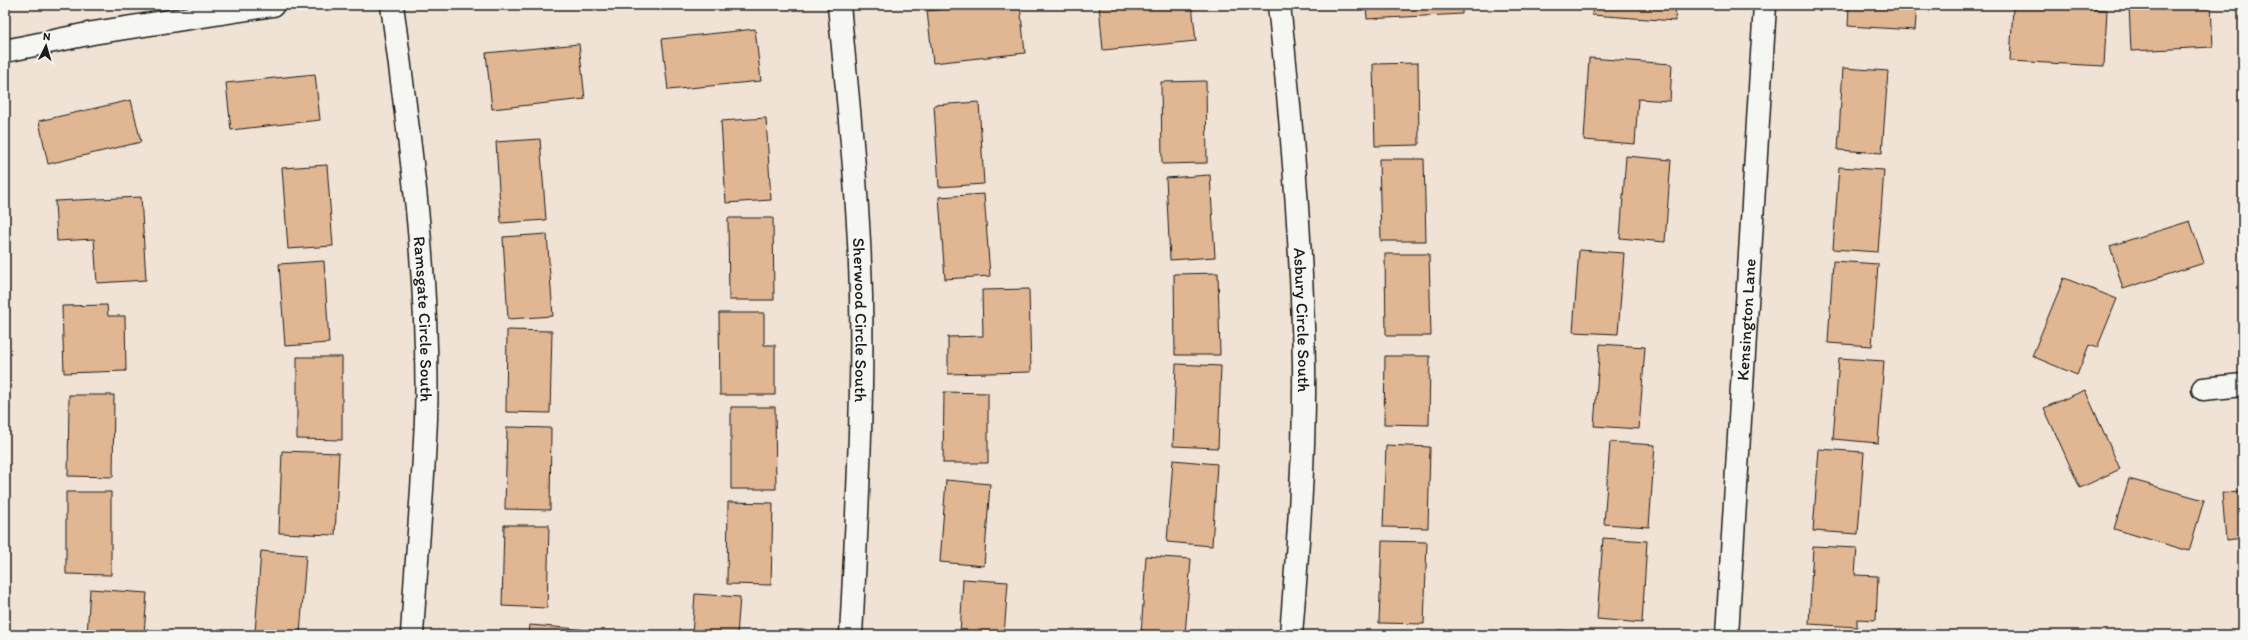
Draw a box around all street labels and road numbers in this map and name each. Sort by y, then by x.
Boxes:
street label: Ramsgate Circle South [410,235,437,402]
street label: Sherwood Circle South [849,237,871,403]
street label: Asbury Circle South [1290,247,1314,392]
street label: Kensington Lane [1732,258,1760,381]

